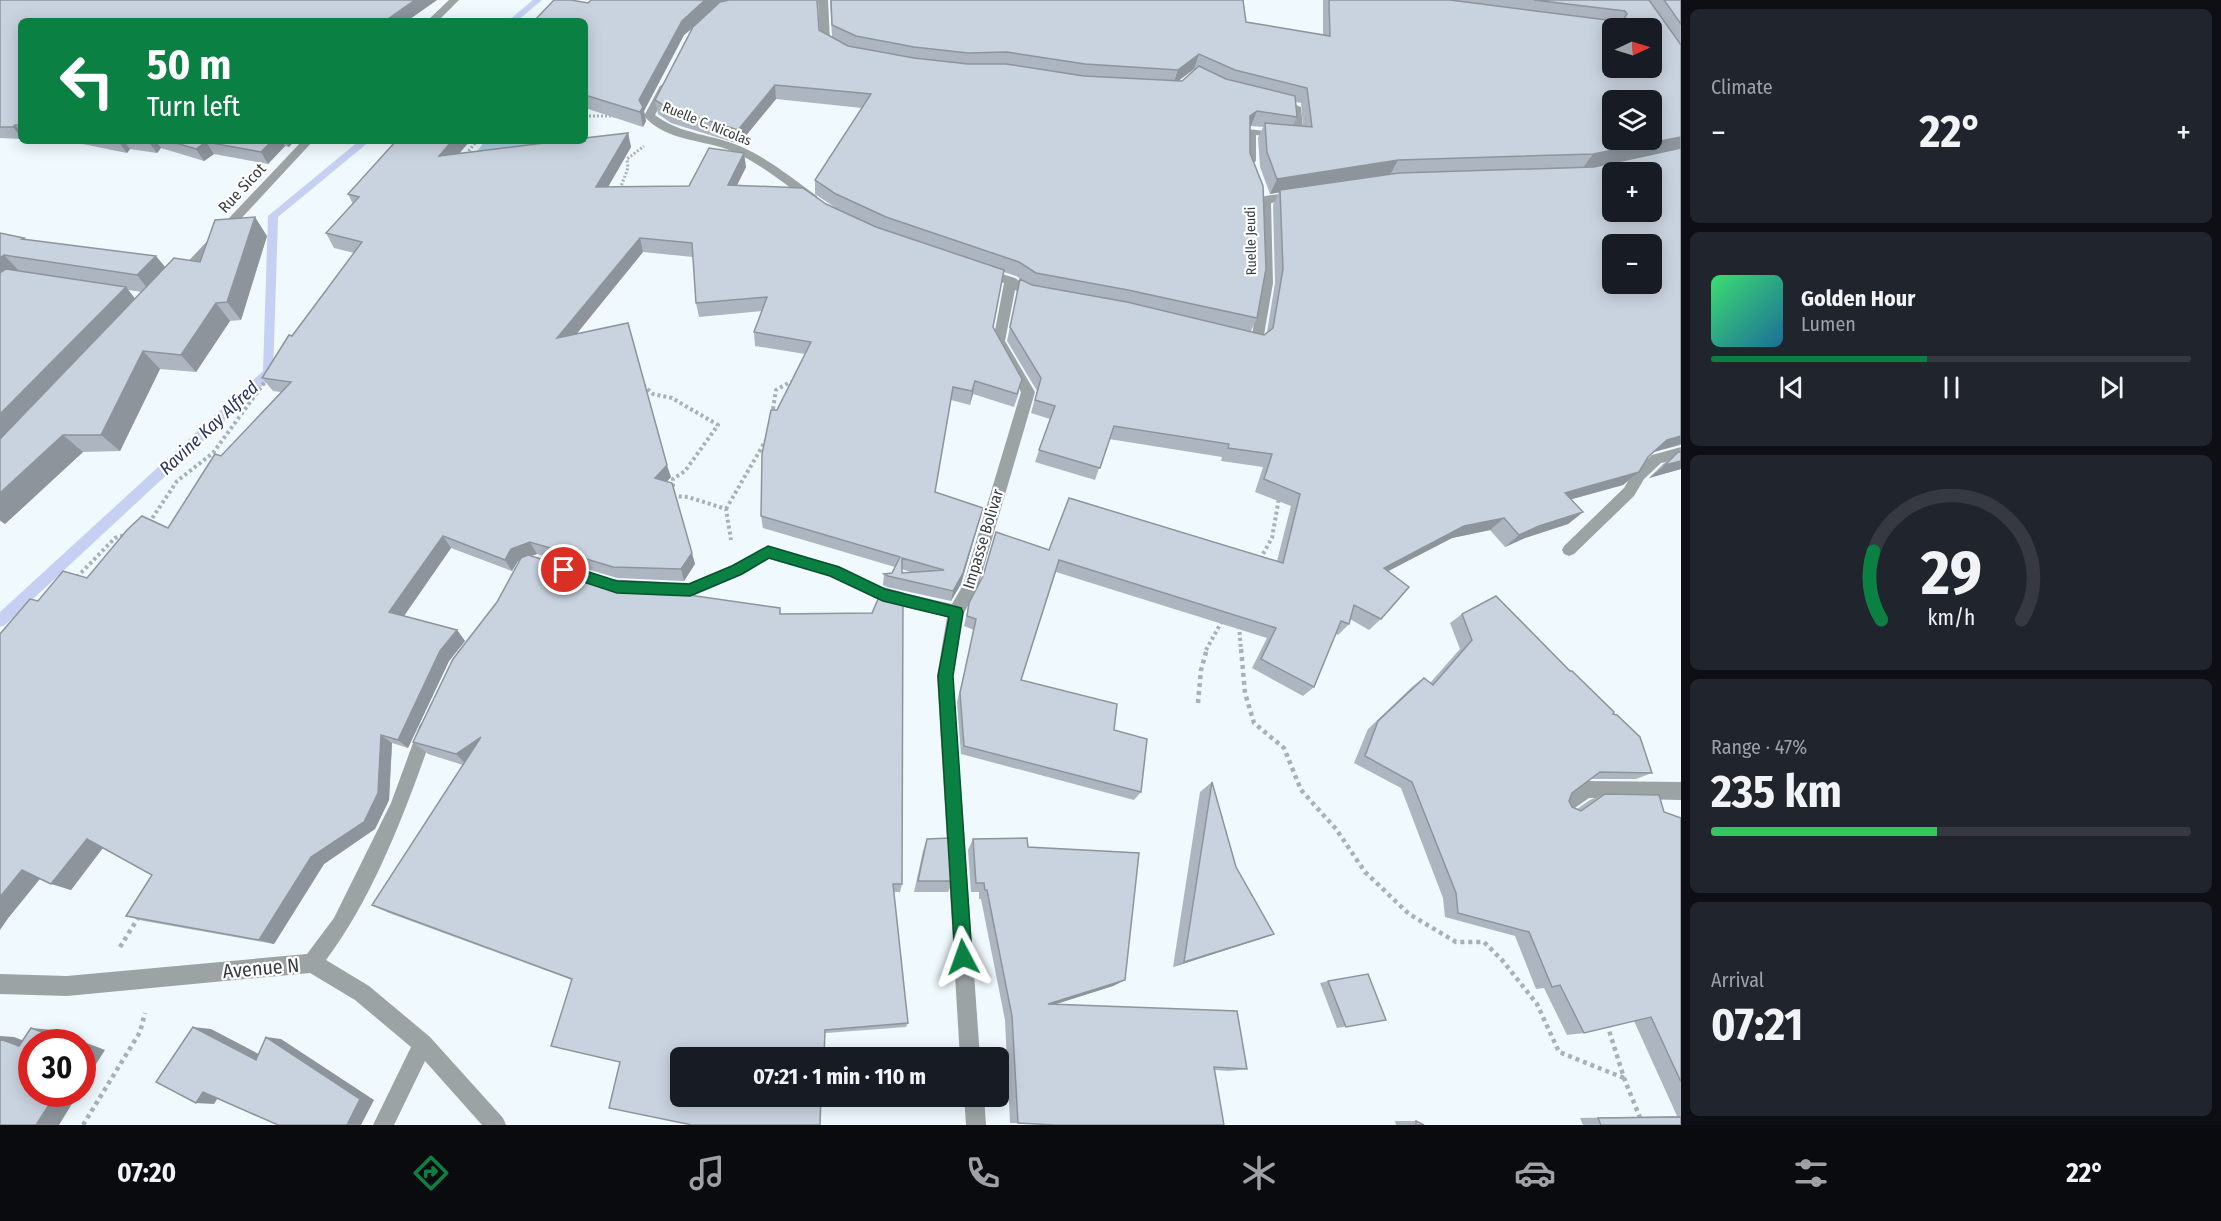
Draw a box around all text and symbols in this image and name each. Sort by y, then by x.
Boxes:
north arrow [1602,18,1662,78]
map controls [1602,18,1662,294]
text: 50 m [147,40,231,90]
icon: left [48,42,126,120]
text: Climate [1711,75,1773,99]
button: layers [1602,90,1662,150]
text: Turn left [147,91,240,123]
street label: Ruelle C. Nicolas [660,98,754,150]
text: 22° [1920,105,1982,159]
text: − [1711,113,1726,153]
text: + [2176,113,2191,153]
street label: Rue Sicot [214,159,270,217]
button: + [1602,162,1662,222]
street label: Ruelle Jeudi [1242,207,1260,275]
button: − [1602,234,1662,294]
text: Golden Hour [1801,285,1915,312]
text: Lumen [1801,312,1856,336]
icon: previous [1775,371,1808,404]
icon: pause [1935,371,1968,404]
icon: next [2095,371,2128,404]
water label: Ravine Kay Alfred [155,376,263,479]
street label: Impasse Bolivar [959,486,1007,591]
text: 29 [1920,536,1981,611]
pin [538,544,589,595]
icon: arrive [547,553,580,586]
text: km/h [1927,605,1975,631]
text: Range · 47% [1711,735,1807,759]
text: 235 km [1711,765,1842,819]
position arrow [931,925,995,989]
street label: Avenue N [222,953,300,983]
text: Arrival [1711,968,1764,992]
text: 07:21 [1711,998,1803,1052]
speed limit sign: 30 [18,1029,96,1107]
text: 07:21 · 1 min · 110 m [753,1063,926,1090]
icon: directions [410,1152,452,1194]
icon: music [686,1152,728,1194]
icon: phone [962,1152,1004,1194]
icon: climate [1238,1152,1280,1194]
icon: car [1514,1152,1556,1194]
icon: filters [1790,1152,1832,1194]
text: 07:20 [117,1157,176,1189]
text: 22° [2066,1157,2104,1189]

